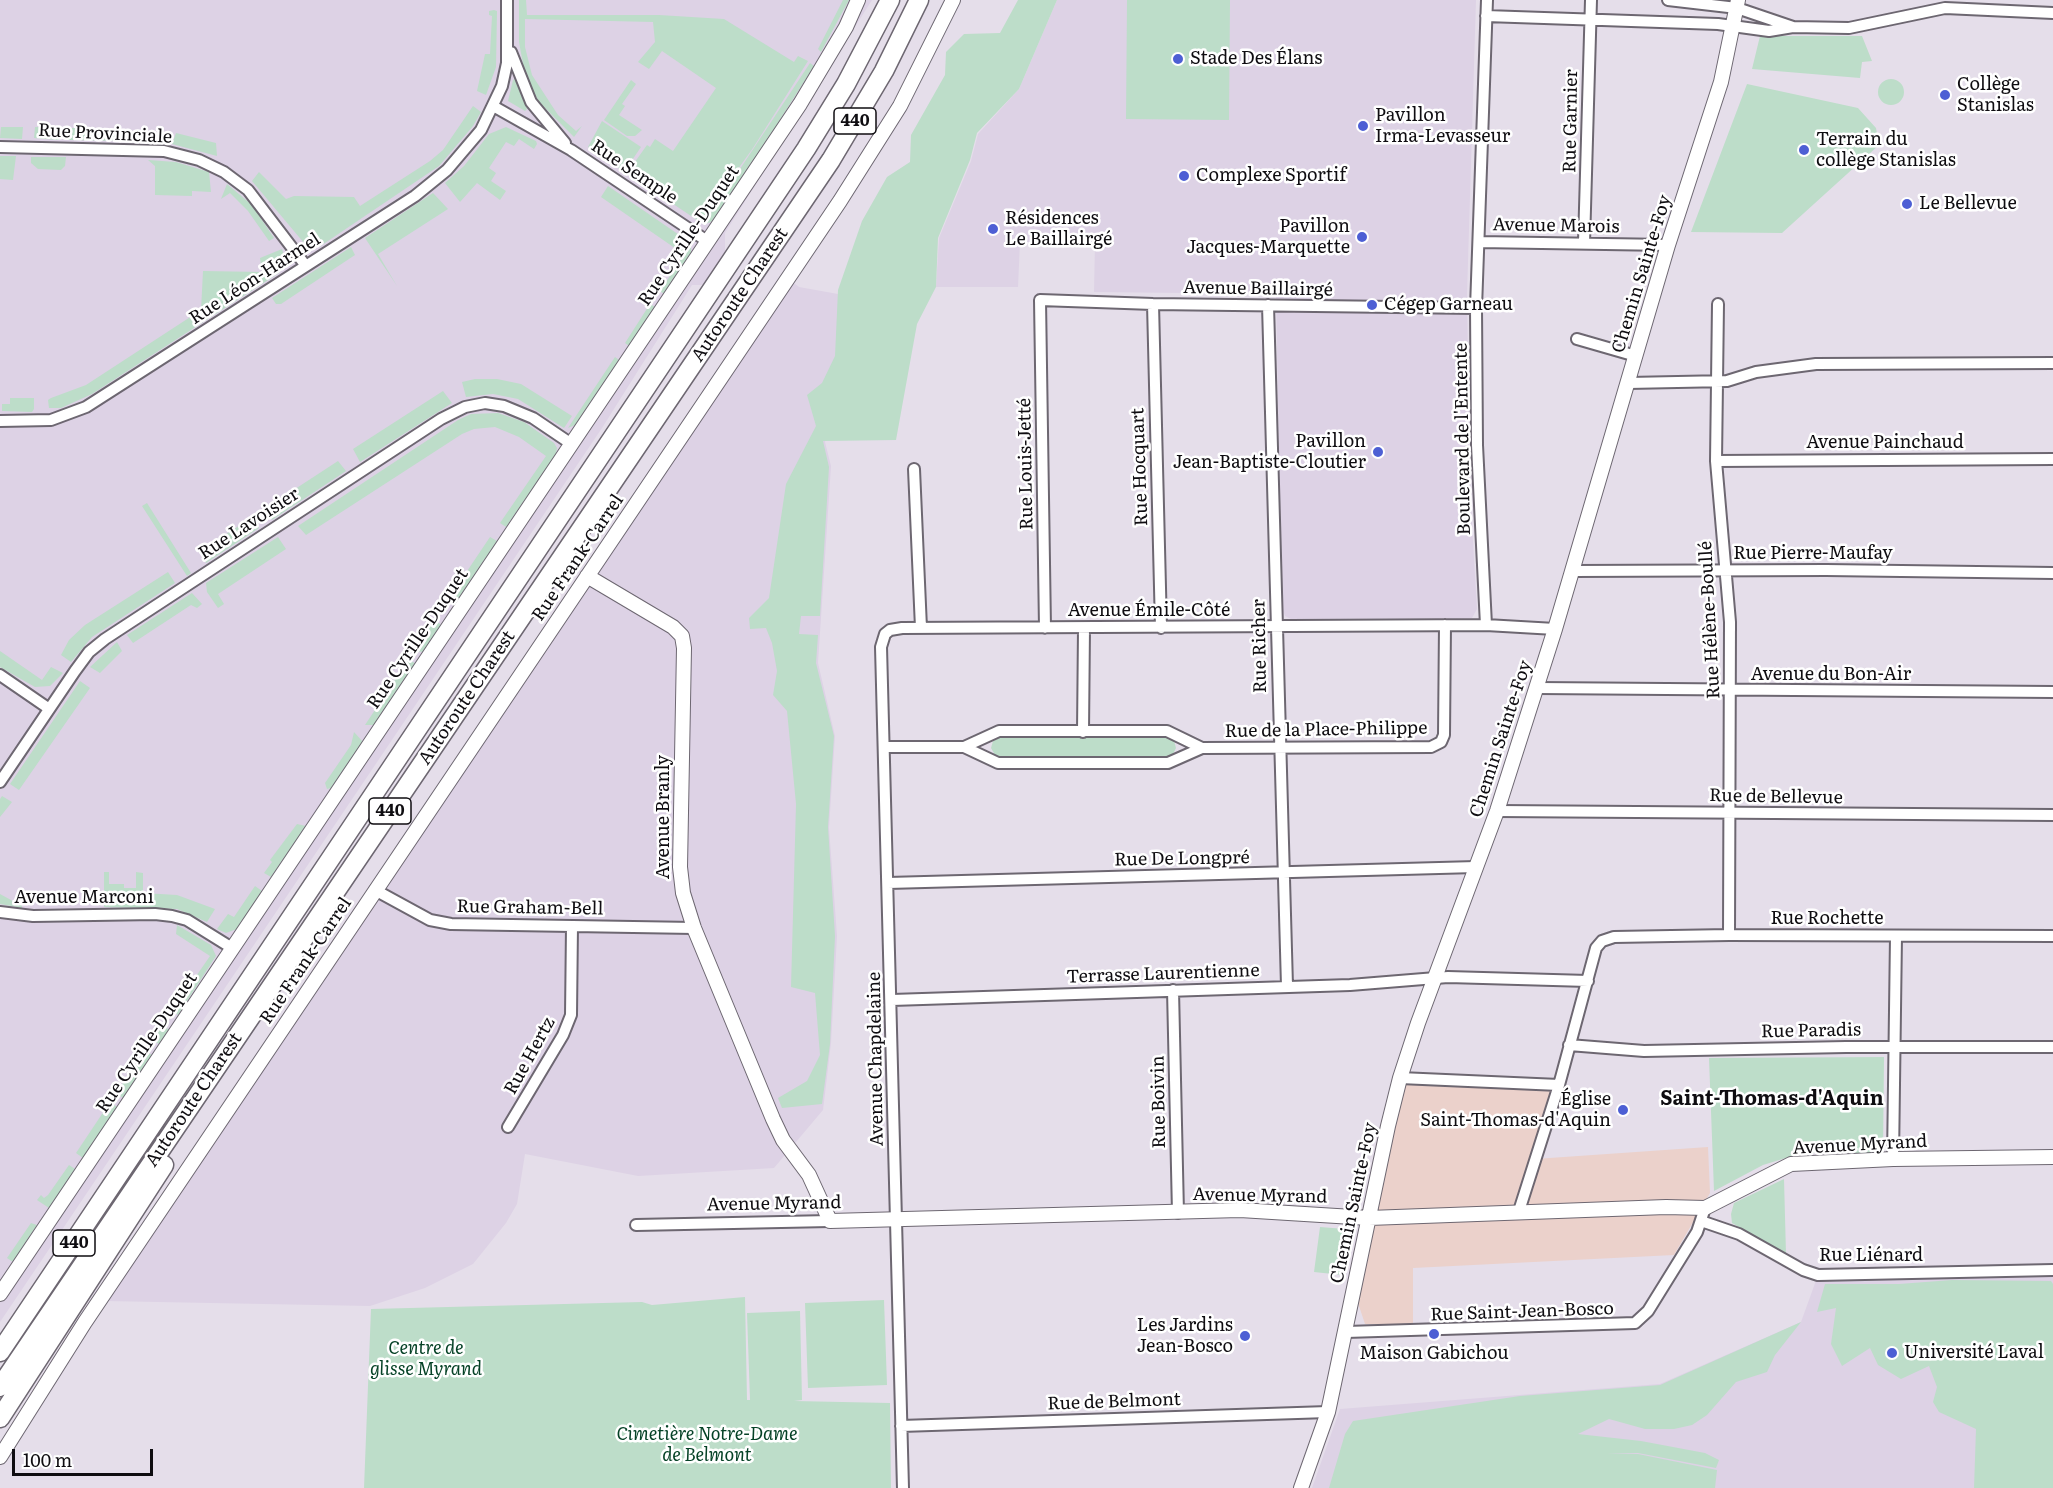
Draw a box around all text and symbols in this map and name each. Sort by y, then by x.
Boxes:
place label: Stade Des Élans [1190,48,1322,70]
marker: Stade Des Élans [1171,52,1185,66]
street label: Rue Garnier [1559,69,1583,173]
place label: Collège Stanislas [1957,74,2034,116]
marker: Collège Stanislas [1938,88,1952,102]
place label: Pavillon Irma-Levasseur [1375,105,1510,148]
road number: 440 [834,108,876,134]
marker: Pavillon Irma-Levasseur [1356,119,1370,133]
street label: Rue Provinciale [37,120,173,148]
place label: Terrain du collège Stanislas [1816,129,1956,172]
street label: Rue Semple [587,135,681,209]
marker: Terrain du collège Stanislas [1797,143,1811,157]
street label: Rue Cyrille-Duquet [634,162,744,310]
place label: Complexe Sportif [1196,165,1346,187]
marker: Complexe Sportif [1177,169,1191,183]
street label: Chemin Sainte-Foy [1608,192,1676,356]
place label: Le Bellevue [1919,193,2017,215]
marker: Le Bellevue [1900,197,1914,211]
place label: Résidences Le Baillairgé [1005,208,1112,250]
street label: Avenue Marois [1492,214,1620,238]
place label: Pavillon Jacques-Marquette [1186,216,1350,258]
marker: Résidences Le Baillairgé [986,222,1000,236]
street label: Autoroute Charest [687,224,793,366]
street label: Rue Léon-Harmel [186,229,324,329]
marker: Pavillon Jacques-Marquette [1355,230,1369,244]
street label: Avenue Baillairgé [1183,277,1333,301]
place label: Cégep Garneau [1384,294,1513,316]
marker: Cégep Garneau [1365,298,1379,312]
street label: Boulevard de l'Entente [1451,342,1475,536]
street label: Rue Louis-Jetté [1014,398,1038,530]
street label: Rue Hocquart [1127,408,1153,526]
place label: Pavillon Jean-Baptiste-Cloutier [1173,431,1366,474]
street label: Avenue Painchaud [1806,432,1964,454]
marker: Pavillon Jean-Baptiste-Cloutier [1371,445,1385,459]
street label: Rue Lavoisier [195,483,303,565]
street label: Rue Frank-Carrel [528,491,628,625]
street label: Rue Hélène-Boullé [1695,540,1725,700]
street label: Rue Pierre-Maufay [1733,543,1893,565]
street label: Rue Cyrille-Duquet [363,565,473,713]
street label: Rue Richer [1248,599,1272,693]
street label: Avenue Émile-Côté [1068,600,1230,622]
street label: Autoroute Charest [414,627,520,769]
street label: Chemin Sainte-Foy [1465,658,1537,820]
street label: Avenue du Bon-Air [1751,664,1911,686]
street label: Rue de la Place-Philippe [1224,717,1428,743]
street label: Avenue Branly [653,755,675,879]
street label: Rue de Bellevue [1709,785,1843,809]
road number: 440 [369,798,411,824]
street label: Rue De Longpré [1114,847,1250,871]
street label: Avenue Marconi [14,887,154,909]
street label: Rue Frank-Carrel [256,894,356,1028]
street label: Rue Graham-Bell [457,896,603,920]
street label: Rue Rochette [1770,908,1884,930]
street label: Terrasse Laurentienne [1066,960,1260,988]
street label: Rue Cyrille-Duquet [92,969,202,1117]
street label: Avenue Chapdelaine [864,972,888,1146]
street label: Rue Hertz [500,1014,560,1098]
street label: Rue Paradis [1761,1019,1861,1043]
street label: Autoroute Charest [141,1029,247,1171]
street label: Rue Boivin [1147,1055,1171,1149]
district label: Saint-Thomas-d'Aquin [1660,1087,1884,1111]
place label: Église Saint-Thomas-d'Aquin [1420,1089,1611,1132]
marker: Église Saint-Thomas-d'Aquin [1616,1103,1630,1117]
street label: Chemin Sainte-Foy [1326,1121,1382,1285]
street label: Avenue Myrand [1792,1131,1928,1159]
street label: Avenue Myrand [1193,1184,1327,1208]
street label: Avenue Myrand [707,1192,841,1216]
road number: 440 [53,1230,95,1256]
street label: Rue Liénard [1819,1245,1923,1267]
street label: Rue Saint-Jean-Bosco [1430,1298,1614,1326]
place label: Les Jardins Jean-Bosco [1137,1315,1233,1358]
marker: Maison Gabichou [1427,1327,1441,1341]
marker: Les Jardins Jean-Bosco [1238,1329,1252,1343]
park label: Centre de glisse Myrand [370,1338,482,1380]
place label: Université Laval [1904,1342,2044,1364]
place label: Maison Gabichou [1359,1343,1509,1365]
marker: Université Laval [1885,1346,1899,1360]
street label: Rue de Belmont [1047,1389,1181,1415]
park label: Cimetière Notre-Dame de Belmont [616,1424,798,1466]
scale bar [15,1437,156,1475]
text: 100 m [23,1446,72,1473]

